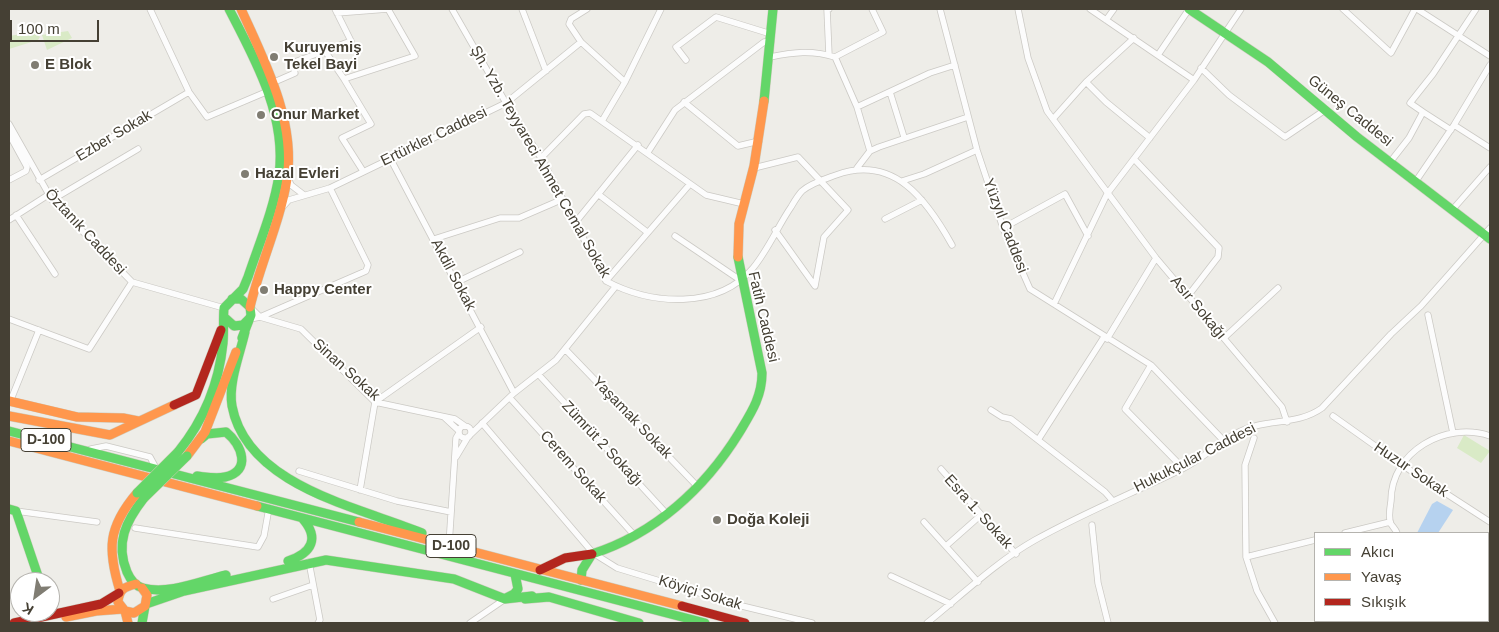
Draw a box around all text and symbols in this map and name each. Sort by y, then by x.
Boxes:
scale bar [12,10,101,42]
text: 100 m [18,20,60,37]
place label: Kuruyemiş Tekel Bayi [284,39,362,74]
street label: Şh. Yzb. Teyyareci Ahmet Cemal Sokak [466,43,614,281]
marker: Kuruyemiş Tekel Bayi [268,51,280,63]
place label: E Blok [45,56,92,74]
marker: E Blok [29,59,41,71]
street label: Güneş Caddesi [1304,71,1396,151]
street label: Ertürkler Caddesi [378,104,490,170]
street label: Ezber Sokak [73,106,155,166]
place label: Onur Market [271,106,359,124]
marker: Onur Market [255,109,267,121]
place label: Hazal Evleri [255,165,339,183]
marker: Hazal Evleri [239,168,251,180]
street label: Yüzyıl Caddesi [979,176,1031,276]
street label: Öztanık Caddesi [41,185,129,279]
street label: Akdil Sokak [427,236,479,314]
street label: Fatih Caddesi [744,270,782,364]
street label: Asır Sokağı [1166,273,1230,343]
place label: Happy Center [274,281,372,299]
marker: Happy Center [258,284,270,296]
street label: Sinan Sokak [309,335,383,405]
street label: Yaşamak Sokak [588,373,676,463]
street label: Zümrüt 2 Sokağı [558,397,646,491]
street label: Hukukçular Caddesi [1131,420,1259,496]
street label: Cerem Sokak [536,427,610,507]
road number: D-100 [21,428,71,452]
street label: Huzur Sokak [1370,439,1452,501]
street label: Esra 1. Sokak [940,471,1016,553]
place label: Doğa Koleji [727,511,810,529]
marker: Doğa Koleji [711,514,723,526]
legend [1314,532,1489,622]
road number: D-100 [426,534,476,558]
text: Akıcı [1361,543,1394,560]
text: Yavaş [1361,568,1402,585]
north arrow [10,572,60,622]
street label: Köyiçi Sokak [656,572,744,614]
text: Sıkışık [1361,593,1406,610]
text: K [19,600,36,618]

